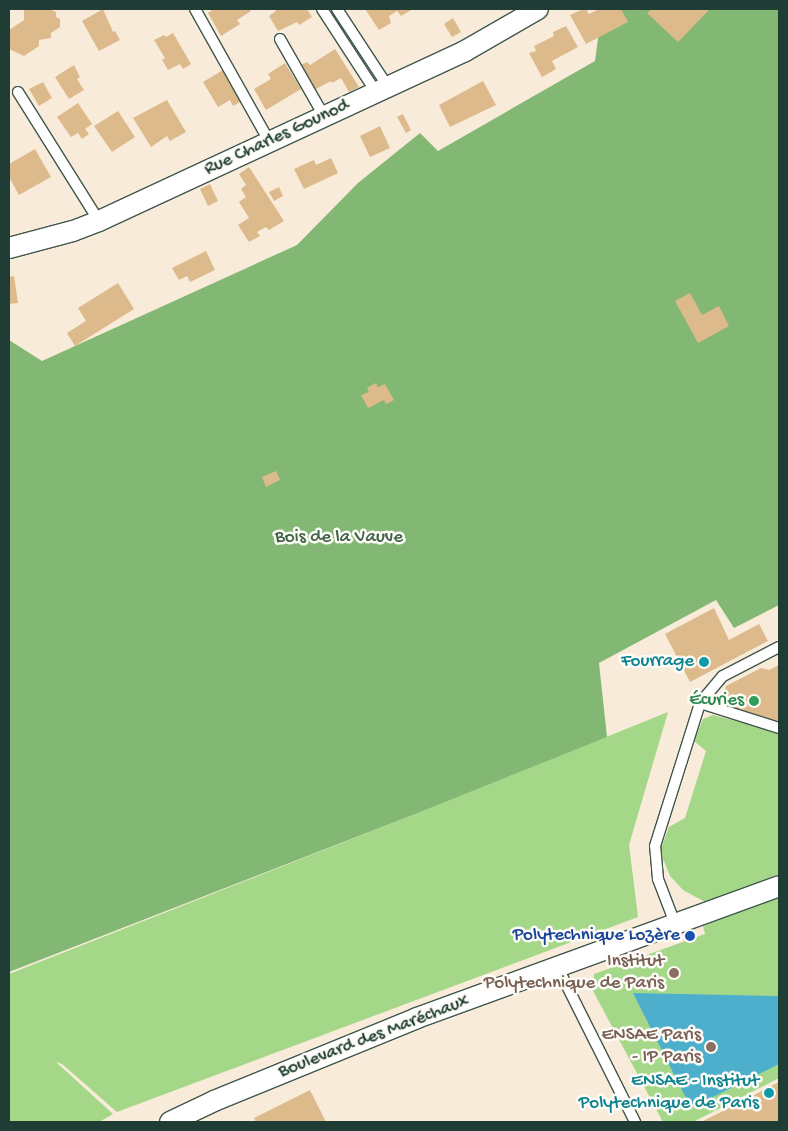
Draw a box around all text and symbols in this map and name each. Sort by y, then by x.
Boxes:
street label: Rue Charles Gounod [201,94,353,182]
park label: Bois de la Vauve [275,527,403,549]
place label: Fourrage [621,651,694,673]
marker: Fourrage [698,656,710,668]
place label: Écuries [689,690,744,712]
marker: Écuries [748,695,760,707]
place label: Polytechnique Lozère [513,925,680,947]
marker: Polytechnique Lozère [684,930,696,942]
place label: Institut Polytechnique de Paris [484,951,664,995]
marker: Institut Polytechnique de Paris [668,967,680,979]
street label: Boulevard des Maréchaux [275,990,473,1084]
place label: ENSAE Paris - IP Paris [602,1025,701,1069]
marker: ENSAE Paris - IP Paris [705,1041,717,1053]
place label: ENSAE - Institut Polytechnique de Paris [579,1071,759,1115]
marker: ENSAE - Institut Polytechnique de Paris [763,1087,775,1099]

